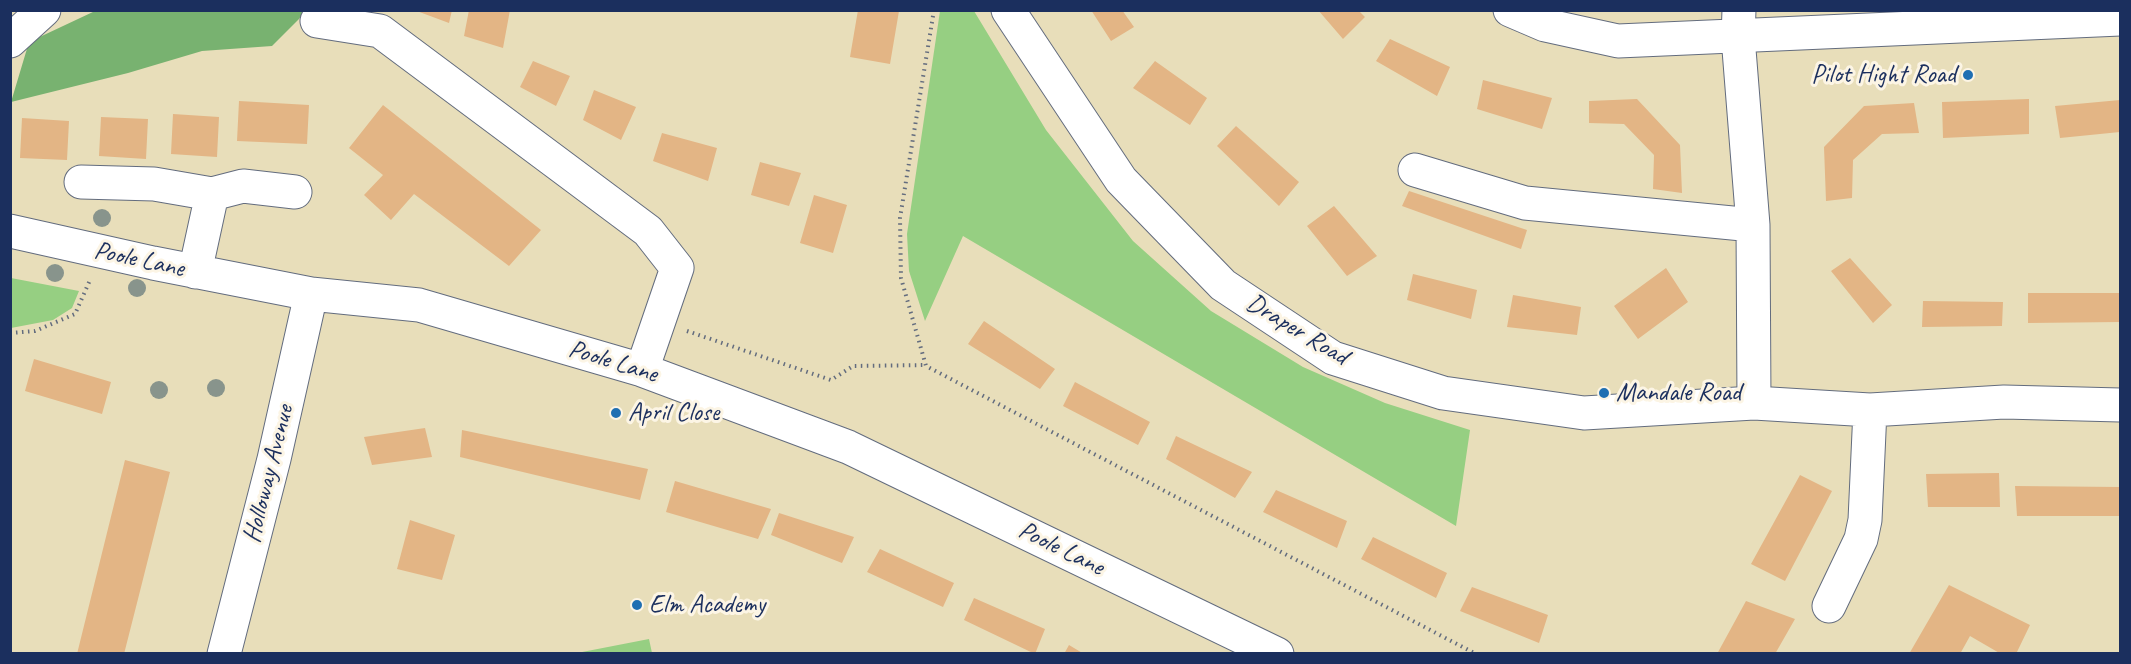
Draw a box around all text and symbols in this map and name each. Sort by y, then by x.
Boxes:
place label: Pilot Hight Road [1811,59,1956,91]
marker: Pilot Hight Road [1961,68,1975,82]
street label: Poole Lane [91,235,187,285]
street label: Draper Road [1240,287,1354,373]
street label: Poole Lane [565,334,661,390]
place label: Mandale Road [1616,377,1741,409]
marker: Mandale Road [1597,386,1611,400]
place label: April Close [628,397,719,429]
street label: Holloway Avenue [237,402,301,546]
marker: April Close [609,406,623,420]
street label: Poole Lane [1013,515,1109,583]
place label: Elm Academy [649,589,765,621]
marker: Elm Academy [630,598,644,612]

